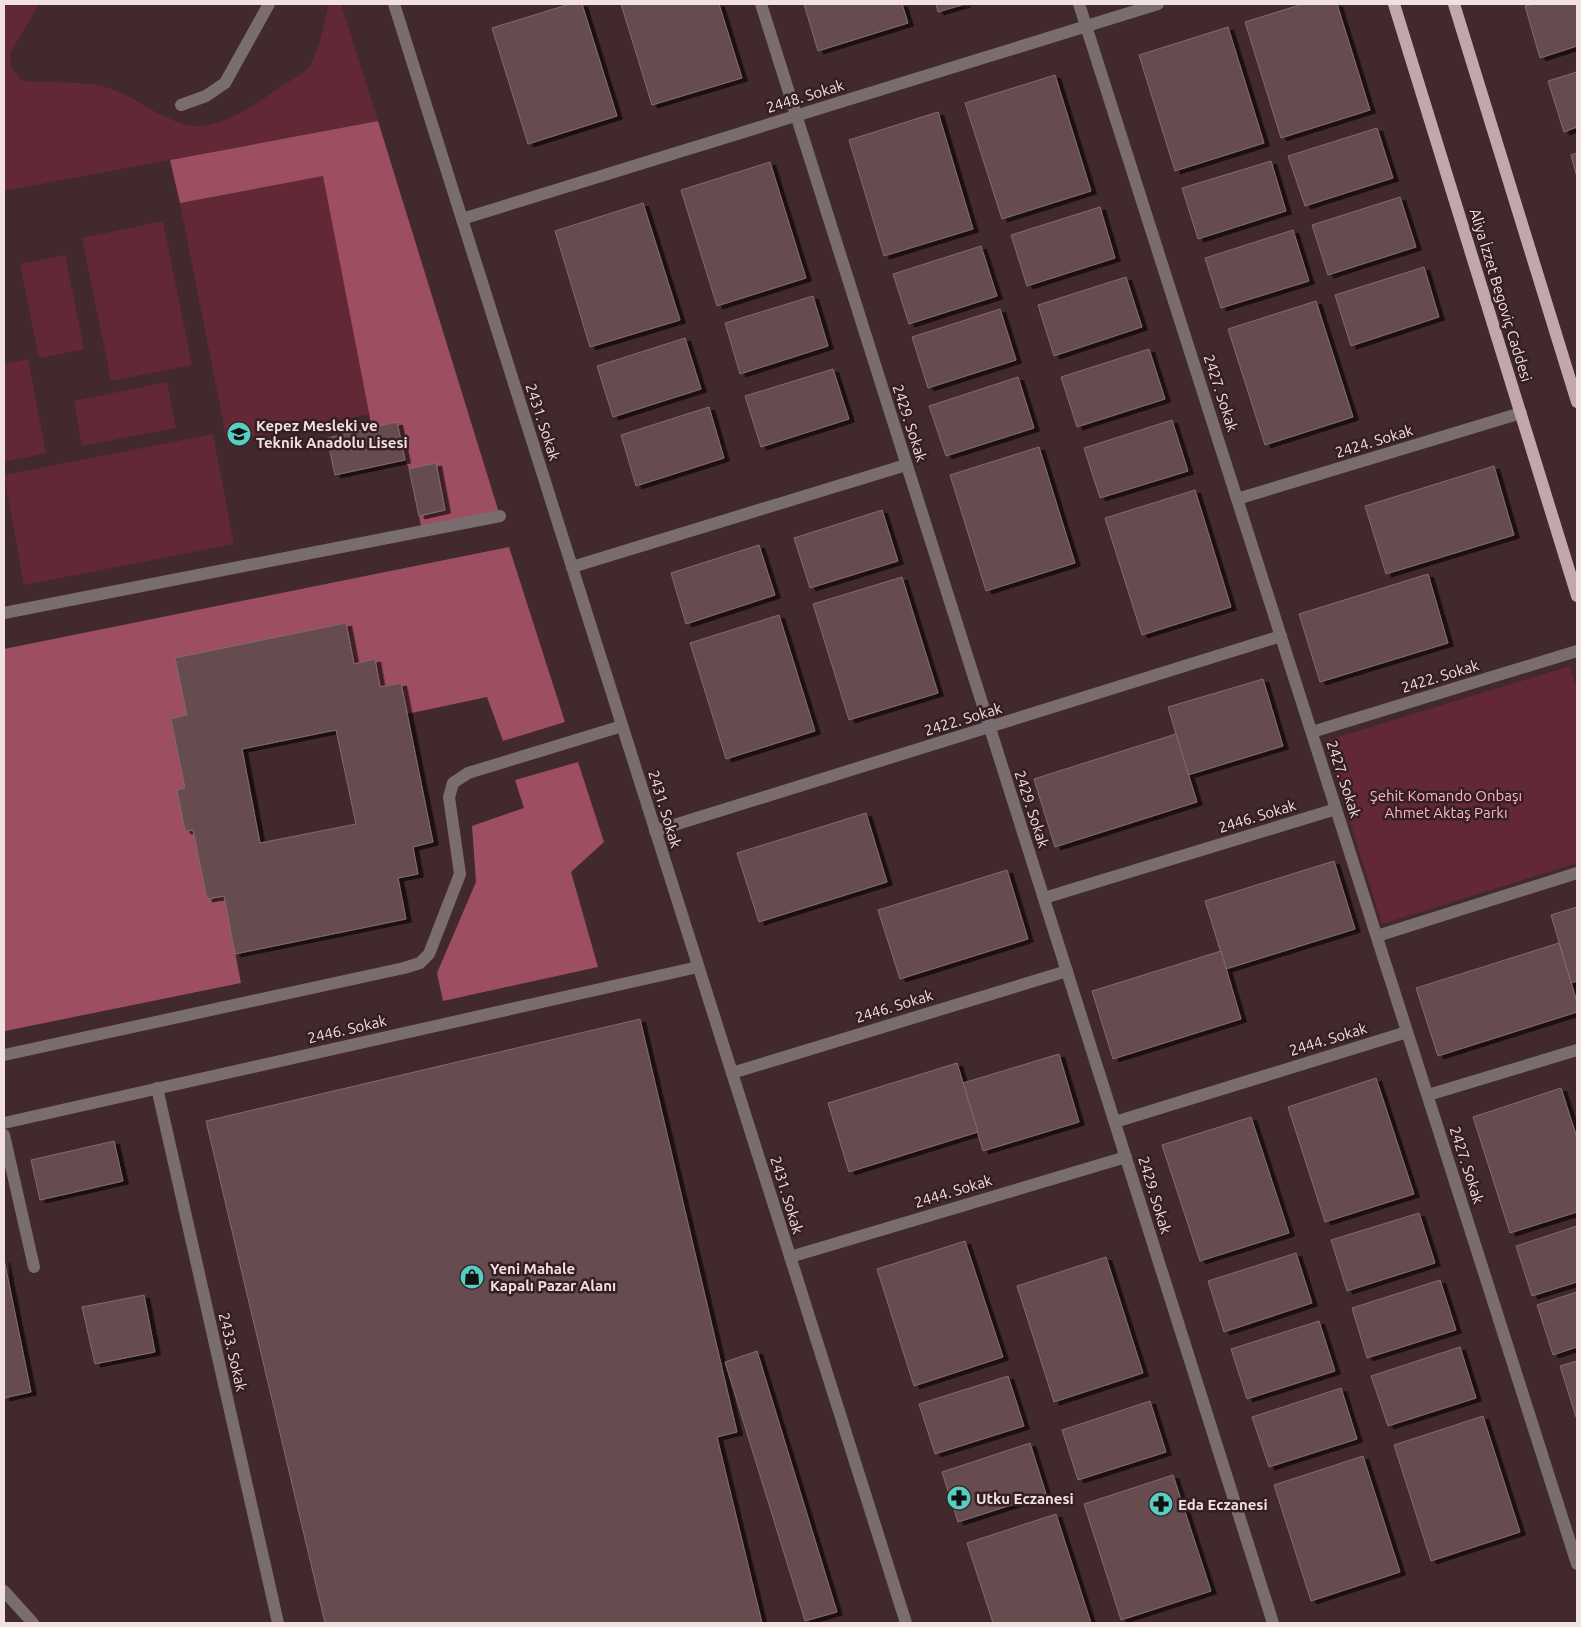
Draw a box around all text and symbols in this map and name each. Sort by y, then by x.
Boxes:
street label: 2448. Sokak [764,76,846,116]
street label: Aliya İzzet Begoviç Caddesi [1467,206,1535,384]
street label: 2427. Sokak [1200,352,1242,434]
street label: 2431. Sokak [522,381,564,463]
street label: 2429. Sokak [889,382,931,464]
place label: Kepez Mesleki ve Teknik Anadolu Lisesi [256,417,408,451]
school or university icon: Kepez Mesleki ve Teknik Anadolu Lisesi [226,421,252,447]
street label: 2424. Sokak [1333,421,1415,461]
street label: 2422. Sokak [1399,656,1481,696]
street label: 2422. Sokak [922,699,1004,739]
street label: 2427. Sokak [1323,738,1365,820]
street label: 2431. Sokak [645,768,685,850]
street label: 2429. Sokak [1011,768,1053,850]
park label: Şehit Komando Onbaşı Ahmet Aktaş Parkı [1370,787,1522,821]
street label: 2446. Sokak [1216,796,1298,836]
street label: 2446. Sokak [853,986,935,1026]
street label: 2446. Sokak [306,1012,389,1046]
street label: 2444. Sokak [1287,1019,1369,1059]
street label: 2427. Sokak [1446,1124,1488,1206]
street label: 2431. Sokak [767,1154,807,1236]
street label: 2429. Sokak [1135,1154,1175,1236]
street label: 2444. Sokak [912,1171,994,1211]
place label: Yeni Mahale Kapalı Pazar Alanı [490,1260,616,1294]
shop icon: Yeni Mahale Kapalı Pazar Alanı [459,1264,485,1290]
street label: 2433. Sokak [216,1311,250,1394]
pharmacy icon: Utku Eczanesi [946,1485,972,1511]
place label: Utku Eczanesi [976,1490,1074,1507]
pharmacy icon: Eda Eczanesi [1148,1491,1174,1517]
place label: Eda Eczanesi [1178,1496,1268,1513]

